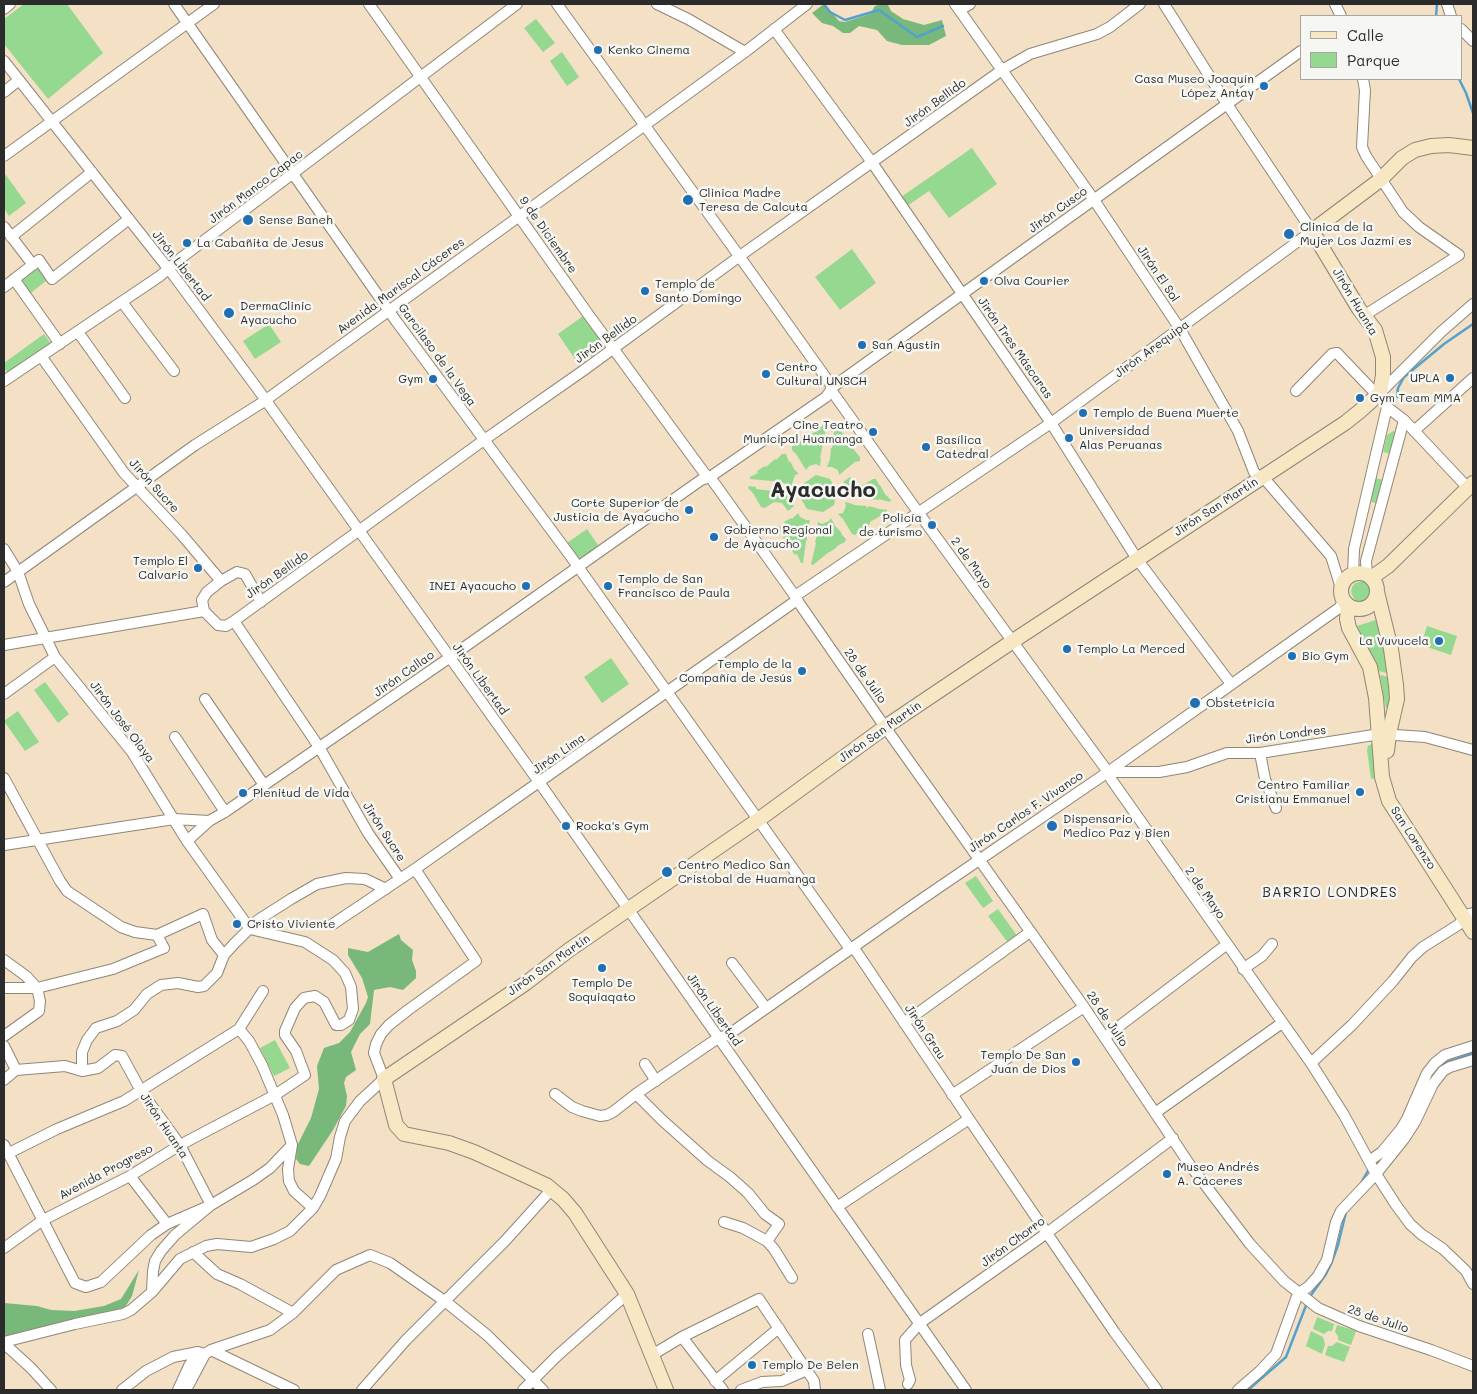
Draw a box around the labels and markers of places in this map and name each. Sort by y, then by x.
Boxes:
place label: Kenko Cinema [608,43,690,57]
marker: Kenko Cinema [592,44,604,56]
place label: Casa Museo Joaquín López Antay [1135,72,1254,100]
marker: Casa Museo Joaquín López Antay [1258,80,1270,92]
place label: Clinica Madre Teresa de Calcuta [699,186,808,214]
marker: Clinica Madre Teresa de Calcuta [681,193,695,207]
marker: Sense Baneh [241,213,255,227]
place label: Sense Baneh [259,213,333,227]
place label: Clinica de la Mujer Los Jazmi es [1300,220,1412,248]
marker: Clinica de la Mujer Los Jazmi es [1282,227,1296,241]
place label: La Cabañita de Jesus [197,236,324,250]
marker: La Cabañita de Jesus [181,237,193,249]
place label: Olva Courier [994,274,1070,288]
marker: Olva Courier [978,275,990,287]
place label: Templo de Santo Domingo [655,277,741,305]
marker: Templo de Santo Domingo [639,285,651,297]
place label: DermaClinic Ayacucho [240,299,311,327]
marker: DermaClinic Ayacucho [222,306,236,320]
place label: San Agustin [872,338,940,352]
marker: San Agustin [856,339,868,351]
place label: Centro Cultural UNSCH [776,360,867,388]
marker: Centro Cultural UNSCH [760,368,772,380]
place label: UPLA [1410,371,1440,385]
place label: Gym [398,372,423,386]
marker: UPLA [1444,372,1456,384]
marker: Gym [427,373,439,385]
place label: Gym Team MMA [1370,391,1461,405]
marker: Gym Team MMA [1354,392,1366,404]
place label: Templo de Buena Muerte [1093,406,1239,420]
marker: Templo de Buena Muerte [1077,407,1089,419]
place label: Cine Teatro Municipal Huamanga [743,418,863,446]
place label: Universidad Alas Peruanas [1079,424,1162,452]
marker: Cine Teatro Municipal Huamanga [867,426,879,438]
marker: Universidad Alas Peruanas [1063,432,1075,444]
place label: Basílica Catedral [936,433,989,461]
marker: Basílica Catedral [920,441,932,453]
place label: Corte Superior de Justicia de Ayacucho [554,496,679,524]
marker: Corte Superior de Justicia de Ayacucho [683,504,695,516]
place label: Policía de turismo [859,511,922,539]
marker: Policía de turismo [926,519,938,531]
place label: Gobierno Regional de Ayacucho [724,523,832,551]
marker: Gobierno Regional de Ayacucho [708,531,720,543]
place label: Templo El Calvario [133,554,188,582]
marker: Templo El Calvario [192,562,204,574]
place label: Templo de San Francisco de Paula [618,572,730,600]
place label: INEI Ayacucho [429,579,516,593]
marker: INEI Ayacucho [520,580,532,592]
marker: Templo de San Francisco de Paula [602,580,614,592]
place label: La Vuvucela [1359,634,1429,648]
marker: La Vuvucela [1433,635,1445,647]
place label: Templo La Merced [1077,642,1185,656]
marker: Templo La Merced [1061,643,1073,655]
place label: Bio Gym [1302,649,1349,663]
marker: Bio Gym [1286,650,1298,662]
place label: Templo de la Compañía de Jesús [679,657,792,685]
marker: Templo de la Compañía de Jesús [796,665,808,677]
marker: Obstetricia [1188,696,1202,710]
place label: Obstetricia [1206,696,1275,710]
place label: Centro Familiar Cristianu Emmanuel [1235,778,1350,806]
place label: Plenitud de Vida [253,786,350,800]
marker: Centro Familiar Cristianu Emmanuel [1354,786,1366,798]
marker: Plenitud de Vida [237,787,249,799]
place label: Dispensario Medico Paz y Bien [1063,812,1170,840]
place label: Rocka's Gym [576,819,649,833]
marker: Dispensario Medico Paz y Bien [1045,819,1059,833]
marker: Rocka's Gym [560,820,572,832]
place label: Centro Medico San Cristobal de Huamanga [678,858,816,886]
marker: Centro Medico San Cristobal de Huamanga [660,865,674,879]
place label: Cristo Viviente [247,917,336,931]
marker: Cristo Viviente [231,918,243,930]
marker: Templo De Soquiaqato [596,962,608,974]
place label: Templo De Soquiaqato [569,976,635,1004]
place label: Templo De San Juan de Dios [981,1048,1066,1076]
marker: Templo De San Juan de Dios [1070,1056,1082,1068]
place label: Museo Andrés A. Cáceres [1177,1160,1259,1188]
marker: Museo Andrés A. Cáceres [1161,1168,1173,1180]
place label: Templo De Belen [762,1358,859,1372]
marker: Templo De Belen [746,1359,758,1371]

